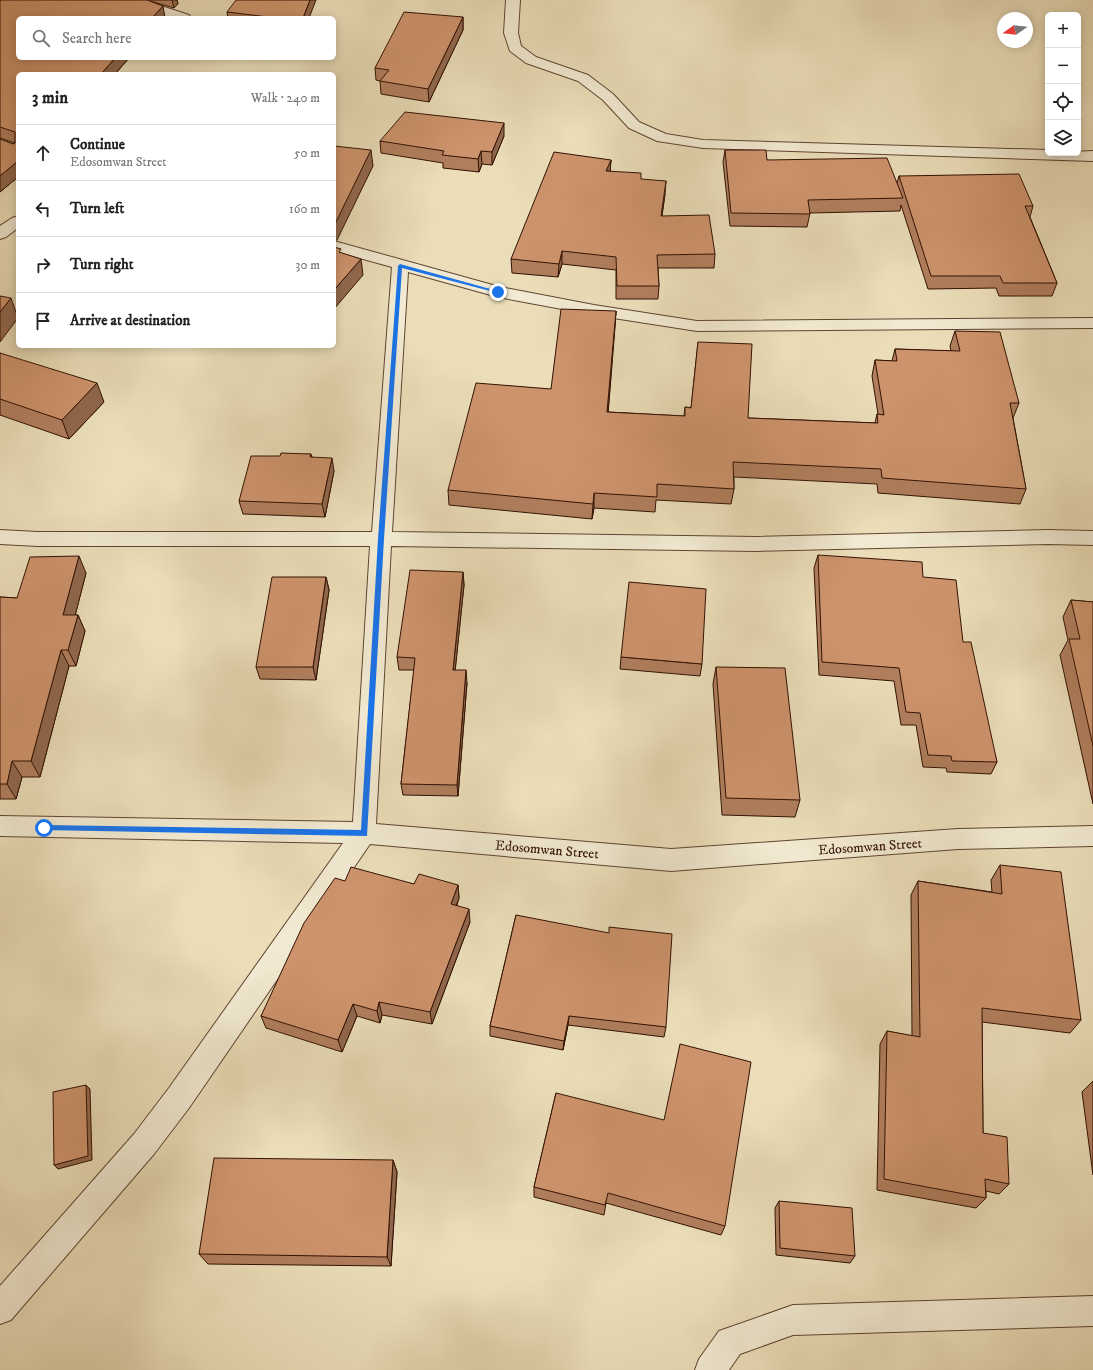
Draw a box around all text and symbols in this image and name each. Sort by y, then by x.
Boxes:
north arrow [997,12,1033,48]
map controls [1045,12,1081,156]
button: + [1045,12,1081,48]
search box [16,16,336,60]
icon: search [30,27,52,49]
text: Search here [62,29,131,48]
button: − [1045,48,1081,84]
button: locate [1045,84,1081,120]
text: 3 min [32,87,68,109]
text: Walk · 240 m [251,90,320,106]
button: layers [1045,120,1081,156]
text: Continue [70,135,125,154]
icon: ahead [32,142,54,164]
text: 50 m [294,145,320,161]
text: Edosomwan Street [70,154,167,170]
icon: left [32,198,54,220]
text: Turn left [70,199,124,218]
text: 160 m [289,201,320,217]
icon: right [32,254,54,276]
text: Turn right [70,255,133,274]
text: 30 m [296,257,320,273]
route end [489,283,507,301]
icon: arrive [32,310,54,332]
text: Arrive at destination [70,311,190,330]
route start [35,819,53,837]
street label: Edosomwan Street [818,834,923,860]
street label: Edosomwan Street [494,837,600,864]

